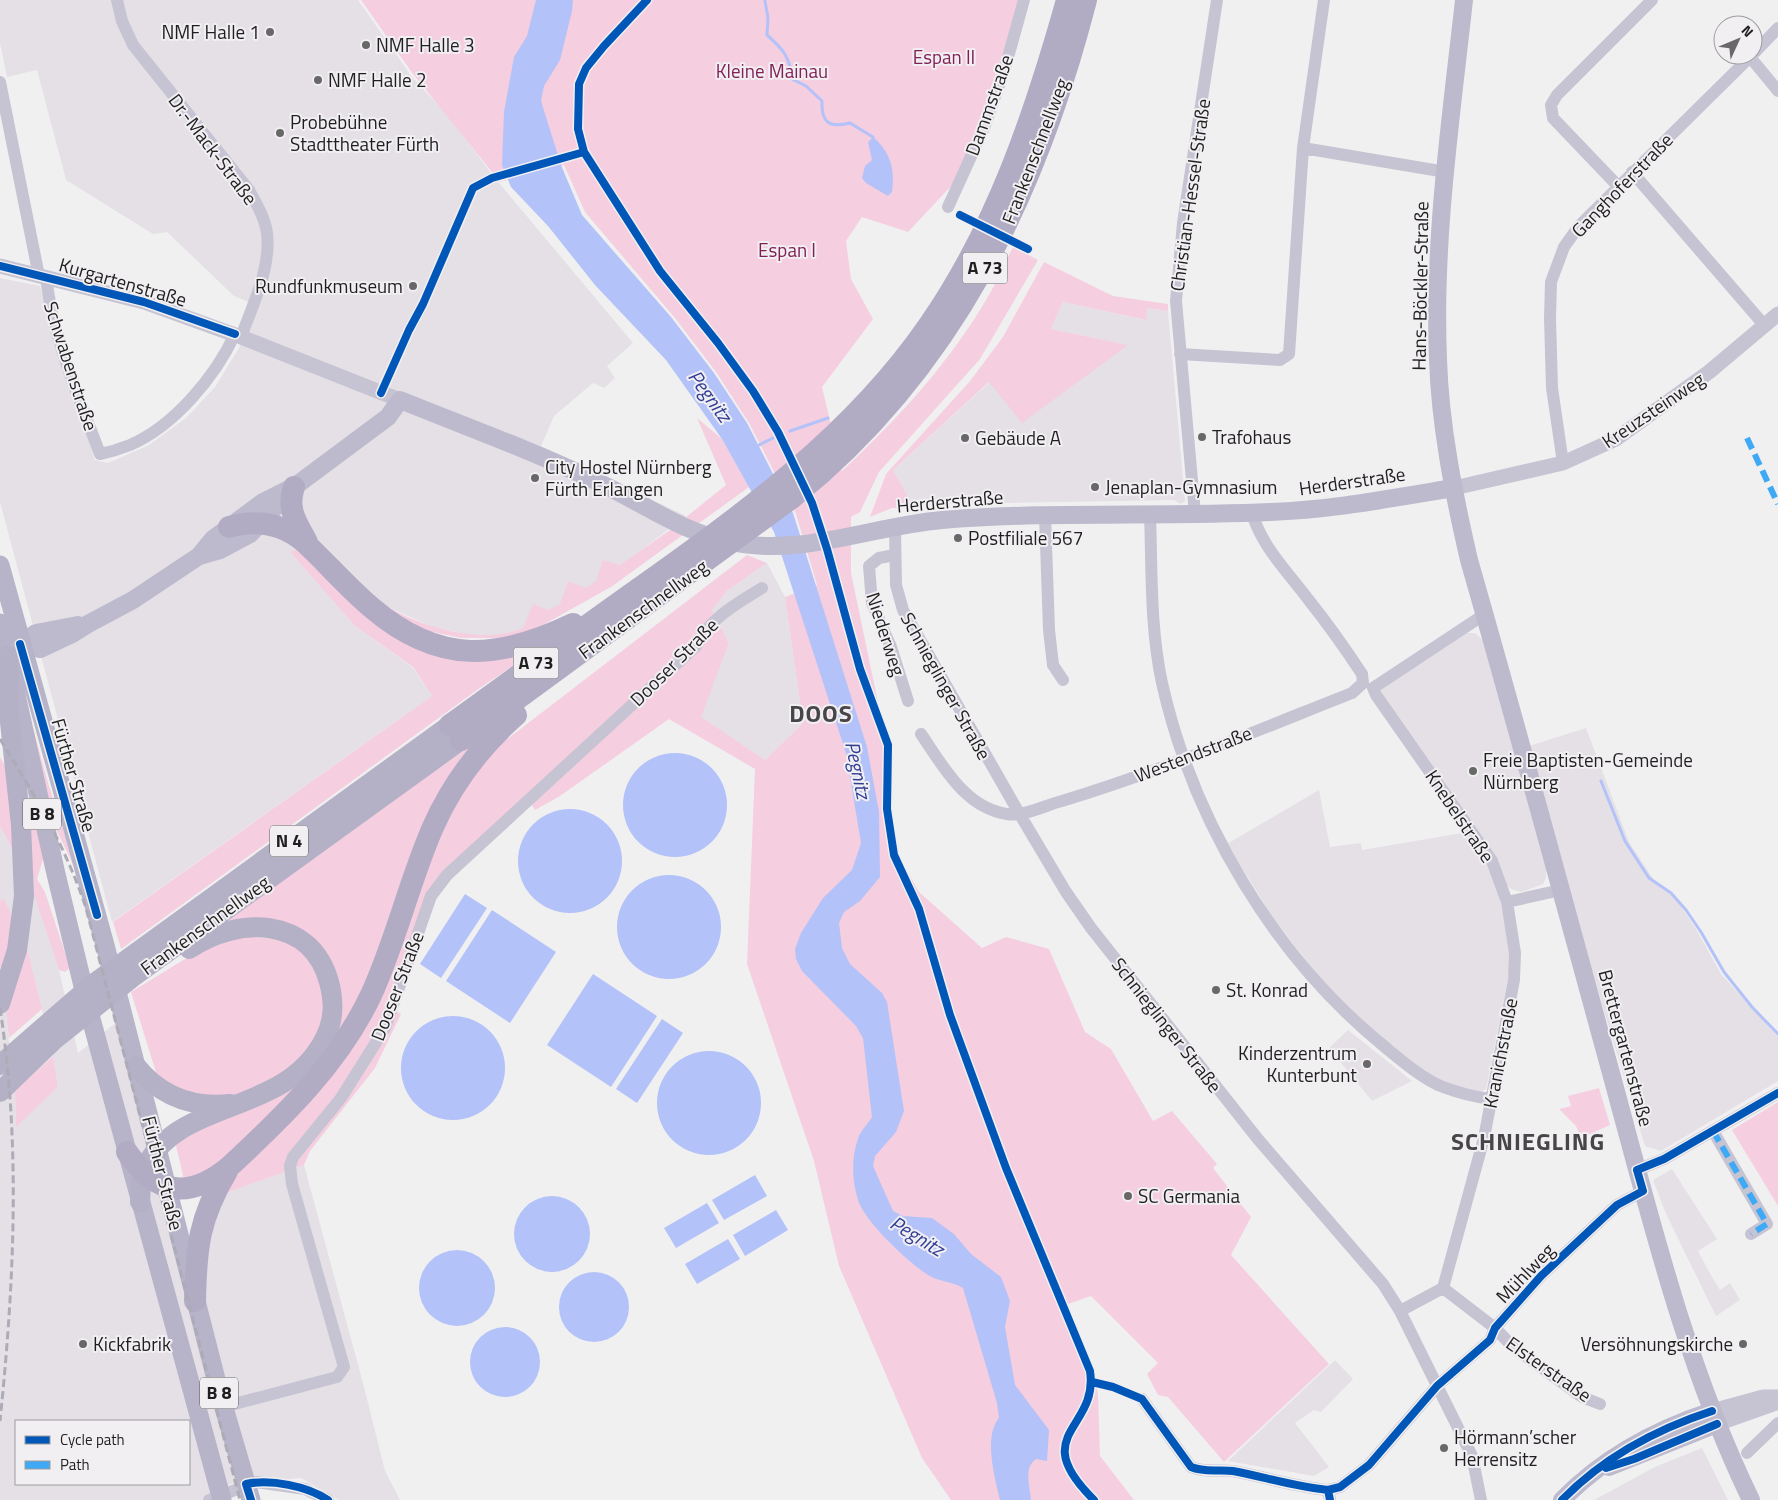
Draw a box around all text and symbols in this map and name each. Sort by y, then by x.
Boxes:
north arrow [1713,15,1763,65]
place label: NMF Halle 1 [161,17,260,46]
text: N [1737,20,1759,41]
marker: NMF Halle 1 [264,26,276,38]
place label: NMF Halle 3 [376,30,475,59]
marker: NMF Halle 3 [360,39,372,51]
park label: Espan II [913,42,975,71]
street label: Dammstraße [957,50,1020,159]
park label: Kleine Mainau [716,56,828,85]
place label: NMF Halle 2 [328,65,427,94]
street label: Frankenschnellweg [993,73,1076,228]
marker: NMF Halle 2 [312,74,324,86]
street label: Dr.-Mack-Straße [162,87,265,211]
street label: Christian-Hessel-Straße [1162,97,1217,293]
place label: Probebühne Stadttheater Fürth [290,107,439,158]
street label: Ganghoferstraße [1564,126,1679,244]
marker: Probebühne Stadttheater Fürth [274,127,286,139]
street label: Hans-Böckler-Straße [1404,201,1435,371]
park label: Espan I [758,235,816,264]
street label: Kurgartenstraße [56,249,190,314]
road number: A 73 [962,252,1008,284]
place label: Rundfunkmuseum [255,271,403,300]
marker: Rundfunkmuseum [407,280,419,292]
street label: Schwabenstraße [37,297,106,434]
water label: Pegnitz [681,363,741,430]
street label: Kreuzsteinweg [1595,364,1710,455]
place label: Trafohaus [1212,422,1291,451]
place label: Gebäude A [975,423,1061,452]
marker: Trafohaus [1196,431,1208,443]
marker: Gebäude A [959,432,971,444]
place label: City Hostel Nürnberg Fürth Erlangen [545,452,712,503]
street label: Herderstraße [1297,459,1407,502]
marker: City Hostel Nürnberg Fürth Erlangen [529,472,541,484]
place label: Jenaplan-Gymnasium [1105,472,1277,501]
street label: Herderstraße [895,481,1005,520]
marker: Jenaplan-Gymnasium [1089,481,1101,493]
place label: Postfiliale 567 [968,523,1083,552]
marker: Postfiliale 567 [952,532,964,544]
street label: Frankenschnellweg [572,551,714,666]
street label: Niederweg [859,588,914,680]
street label: Schnieglinger Straße [894,607,999,765]
street label: Dooser Straße [623,611,725,713]
road number: A 73 [514,648,558,678]
district label: DOOS [789,695,853,731]
street label: Fürther Straße [44,715,105,835]
street label: Westendstraße [1130,718,1256,789]
water label: Pegnitz [837,738,880,803]
place label: Freie Baptisten-Gemeinde Nürnberg [1483,745,1693,796]
street label: Knebelstraße [1419,763,1502,868]
marker: Freie Baptisten-Gemeinde Nürnberg [1467,765,1479,777]
road number: B 8 [23,799,61,830]
road number: N 4 [270,826,308,856]
street label: Frankenschnellweg [134,867,276,982]
street label: Dooser Straße [362,927,431,1045]
street label: Schnieglinger Straße [1105,951,1230,1099]
street label: Brettergartenstraße [1592,966,1661,1130]
place label: St. Konrad [1226,975,1308,1004]
marker: St. Konrad [1210,984,1222,996]
street label: Kranichstraße [1475,995,1524,1111]
place label: Kinderzentrum Kunterbunt [1238,1038,1357,1089]
marker: Kinderzentrum Kunterbunt [1361,1058,1373,1070]
street label: Fürther Straße [135,1113,192,1233]
district label: SCHNIEGLING [1451,1123,1605,1159]
place label: SC Germania [1138,1181,1240,1210]
marker: SC Germania [1122,1190,1134,1202]
water label: Pegnitz [884,1207,952,1265]
street label: Mühlweg [1488,1236,1561,1309]
street label: Elsterstraße [1501,1328,1598,1409]
place label: Kickfabrik [93,1329,171,1358]
place label: Versöhnungskirche [1580,1329,1733,1358]
marker: Kickfabrik [77,1338,89,1350]
marker: Versöhnungskirche [1737,1338,1749,1350]
road number: B 8 [200,1378,238,1409]
legend [15,1420,190,1485]
place label: Hörmann’scher Herrensitz [1454,1422,1577,1473]
text: Cycle path [60,1428,125,1451]
marker: Hörmann’scher Herrensitz [1438,1442,1450,1454]
text: Path [60,1453,90,1476]

